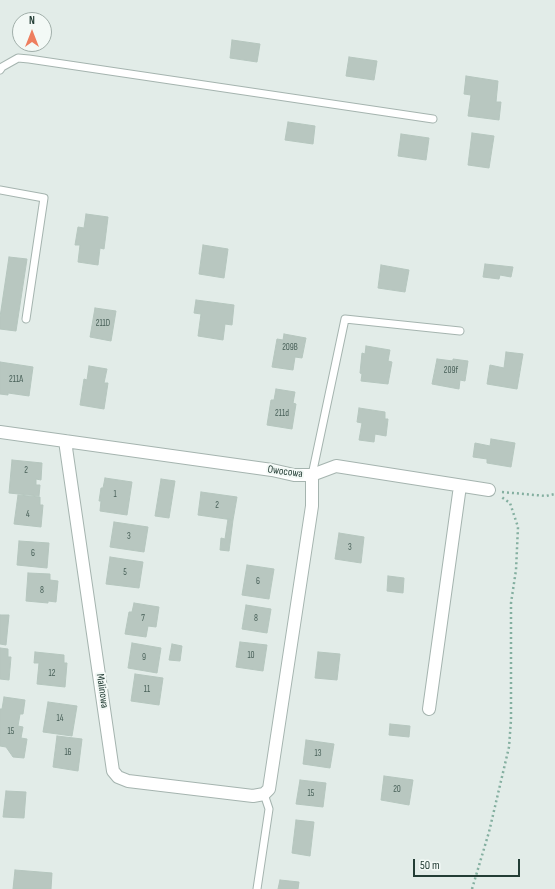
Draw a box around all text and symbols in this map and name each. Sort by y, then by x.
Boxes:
north arrow [12,12,52,52]
text: N [29,14,35,27]
house number: 211D [96,319,110,329]
house number: 209B [282,343,298,353]
house number: 209f [444,366,458,376]
house number: 211A [9,375,23,385]
house number: 211d [275,409,289,419]
street label: Owocowa [267,463,303,481]
house number: 2 [24,466,28,476]
house number: 1 [113,490,117,500]
house number: 2 [215,501,219,511]
house number: 4 [26,510,30,520]
house number: 3 [127,532,131,542]
house number: 3 [348,543,352,553]
house number: 6 [31,549,35,559]
house number: 5 [123,568,127,578]
house number: 6 [256,577,260,587]
house number: 8 [40,586,44,596]
house number: 7 [141,614,145,624]
house number: 8 [254,614,258,624]
house number: 10 [247,651,255,661]
house number: 9 [142,653,146,663]
house number: 12 [49,669,55,679]
street label: Malinowa [93,673,111,709]
house number: 11 [144,685,150,695]
house number: 14 [57,714,63,724]
house number: 15 [8,727,14,737]
house number: 16 [64,748,72,758]
house number: 13 [315,749,321,759]
house number: 20 [393,785,401,795]
house number: 15 [308,789,314,799]
scale bar [415,851,522,877]
text: 50 m [420,858,440,873]

